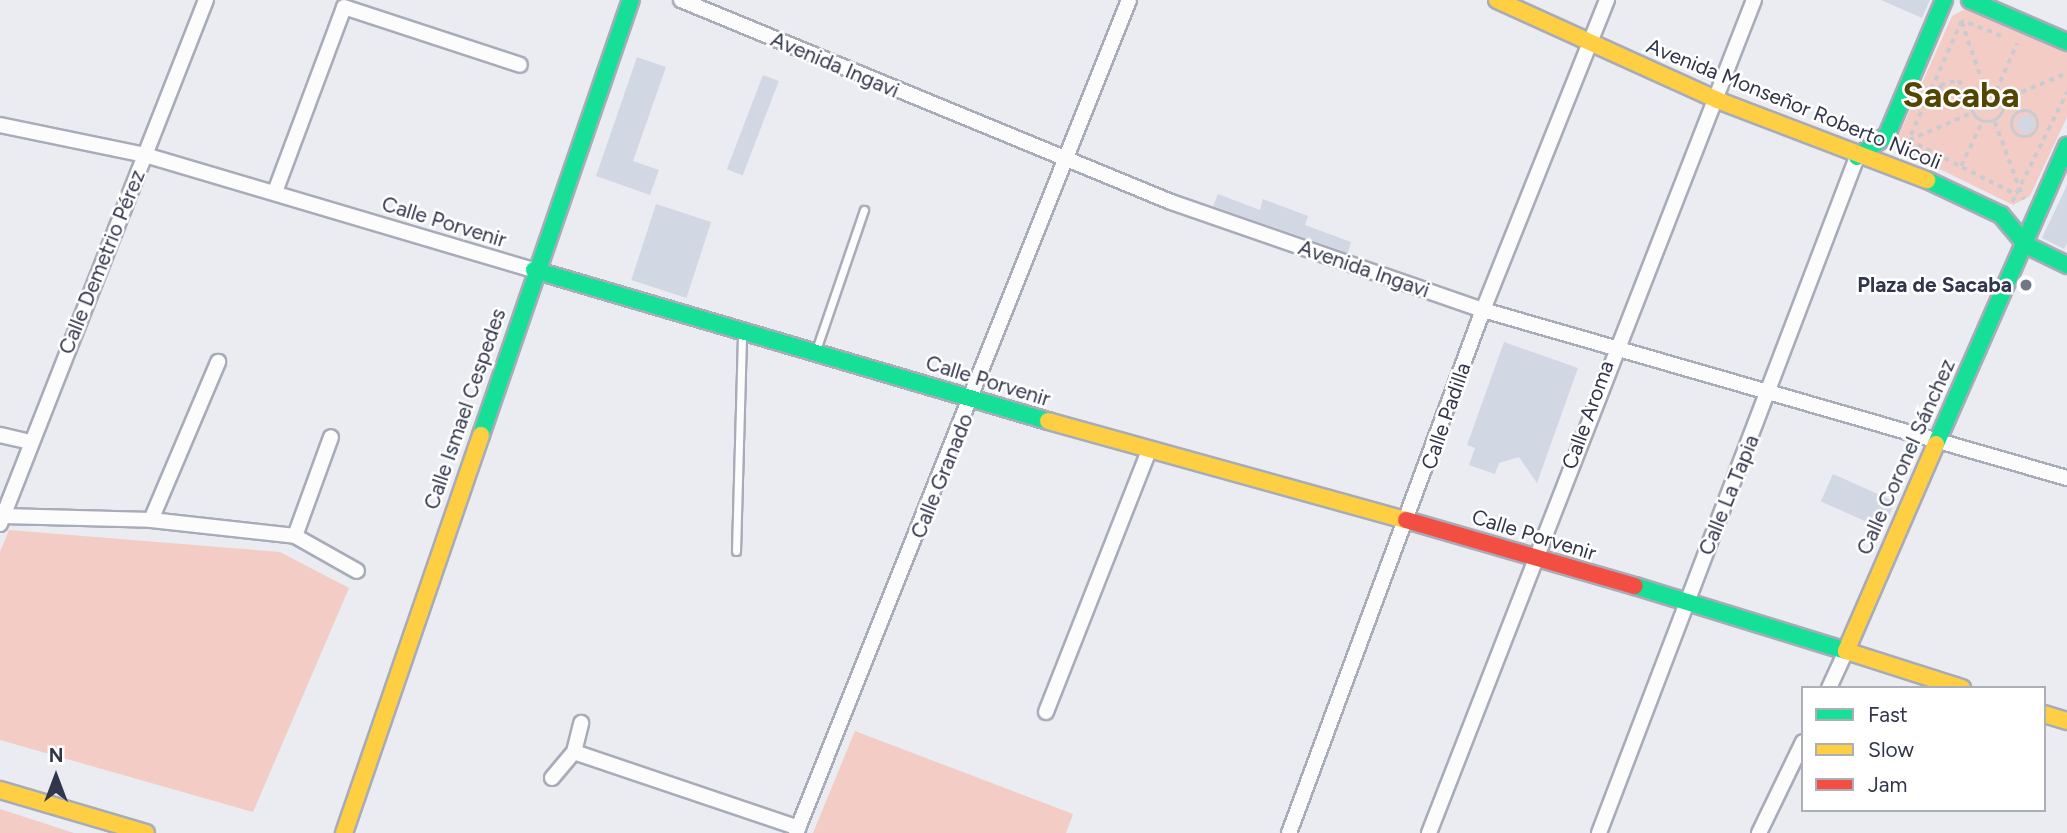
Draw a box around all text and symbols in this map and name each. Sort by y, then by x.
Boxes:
street label: Avenida Ingavi [767,27,903,103]
street label: Avenida Monseñor Roberto Nicoli [1643,33,1945,175]
district label: Sacaba [1902,74,2020,116]
street label: Calle Demetrio Pérez [53,166,151,358]
street label: Calle Porvenir [379,191,509,253]
street label: Avenida Ingavi [1295,235,1433,303]
place label: Plaza de Sacaba [1857,272,2012,298]
marker: Plaza de Sacaba [2018,277,2034,293]
street label: Calle Ismael Cespedes [419,305,511,513]
street label: Calle Porvenir [923,350,1053,412]
street label: Calle Coronel Sánchez [1851,355,1961,559]
street label: Calle Aroma [1557,357,1619,473]
street label: Calle Padilla [1416,359,1476,473]
street label: Calle Granado [906,410,978,542]
street label: Calle La Tapia [1693,431,1765,559]
street label: Calle Porvenir [1469,504,1599,566]
legend [1801,686,2046,812]
text: Fast [1868,702,1908,727]
text: Slow [1868,737,1914,762]
north arrow [21,742,91,812]
text: N [49,744,63,767]
text: Jam [1868,772,1907,797]

